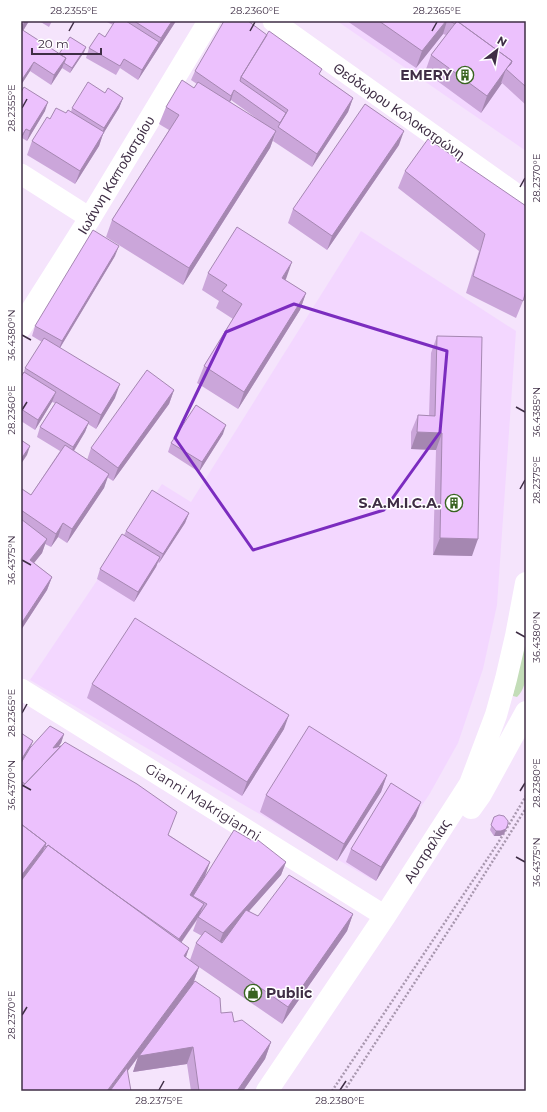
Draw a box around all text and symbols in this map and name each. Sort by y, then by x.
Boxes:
text: 28.2355°E [50,4,98,17]
text: 28.2360°E [230,4,280,17]
text: 28.2365°E [413,4,461,17]
scale bar [32,30,101,56]
north arrow [477,30,517,70]
text: N [495,33,510,50]
text: 20 m [38,36,69,51]
street label: Θεόδωρου Κολοκοτρώνη [330,59,468,163]
building icon: EMERY [455,65,475,85]
place label: EMERY [400,66,453,84]
text: 28.2355°E [5,84,18,132]
street label: Ιωάννη Καποδιστρίου [73,112,159,238]
text: 28.2370°E [530,153,543,202]
text: 36.4380°N [5,309,18,361]
text: 28.2360°E [5,385,18,435]
text: 36.4385°N [530,387,543,437]
text: 28.2375°E [530,456,543,504]
building icon: S.A.M.I.C.A. [444,493,464,513]
place label: S.A.M.I.C.A. [359,494,441,512]
text: 36.4375°N [5,535,18,585]
text: 36.4380°N [530,611,543,663]
text: 28.2365°E [5,689,18,737]
text: 28.2380°E [530,758,543,808]
street label: Gianni Makrigianni [142,759,264,845]
text: 36.4370°N [5,760,18,810]
street label: Αυστραλίας [400,815,454,886]
text: 36.4375°N [530,837,543,887]
shop icon: Public [243,983,263,1003]
place label: Public [266,984,313,1002]
text: 28.2370°E [5,990,18,1039]
text: 28.2375°E [135,1094,183,1107]
text: 28.2380°E [315,1094,365,1107]

